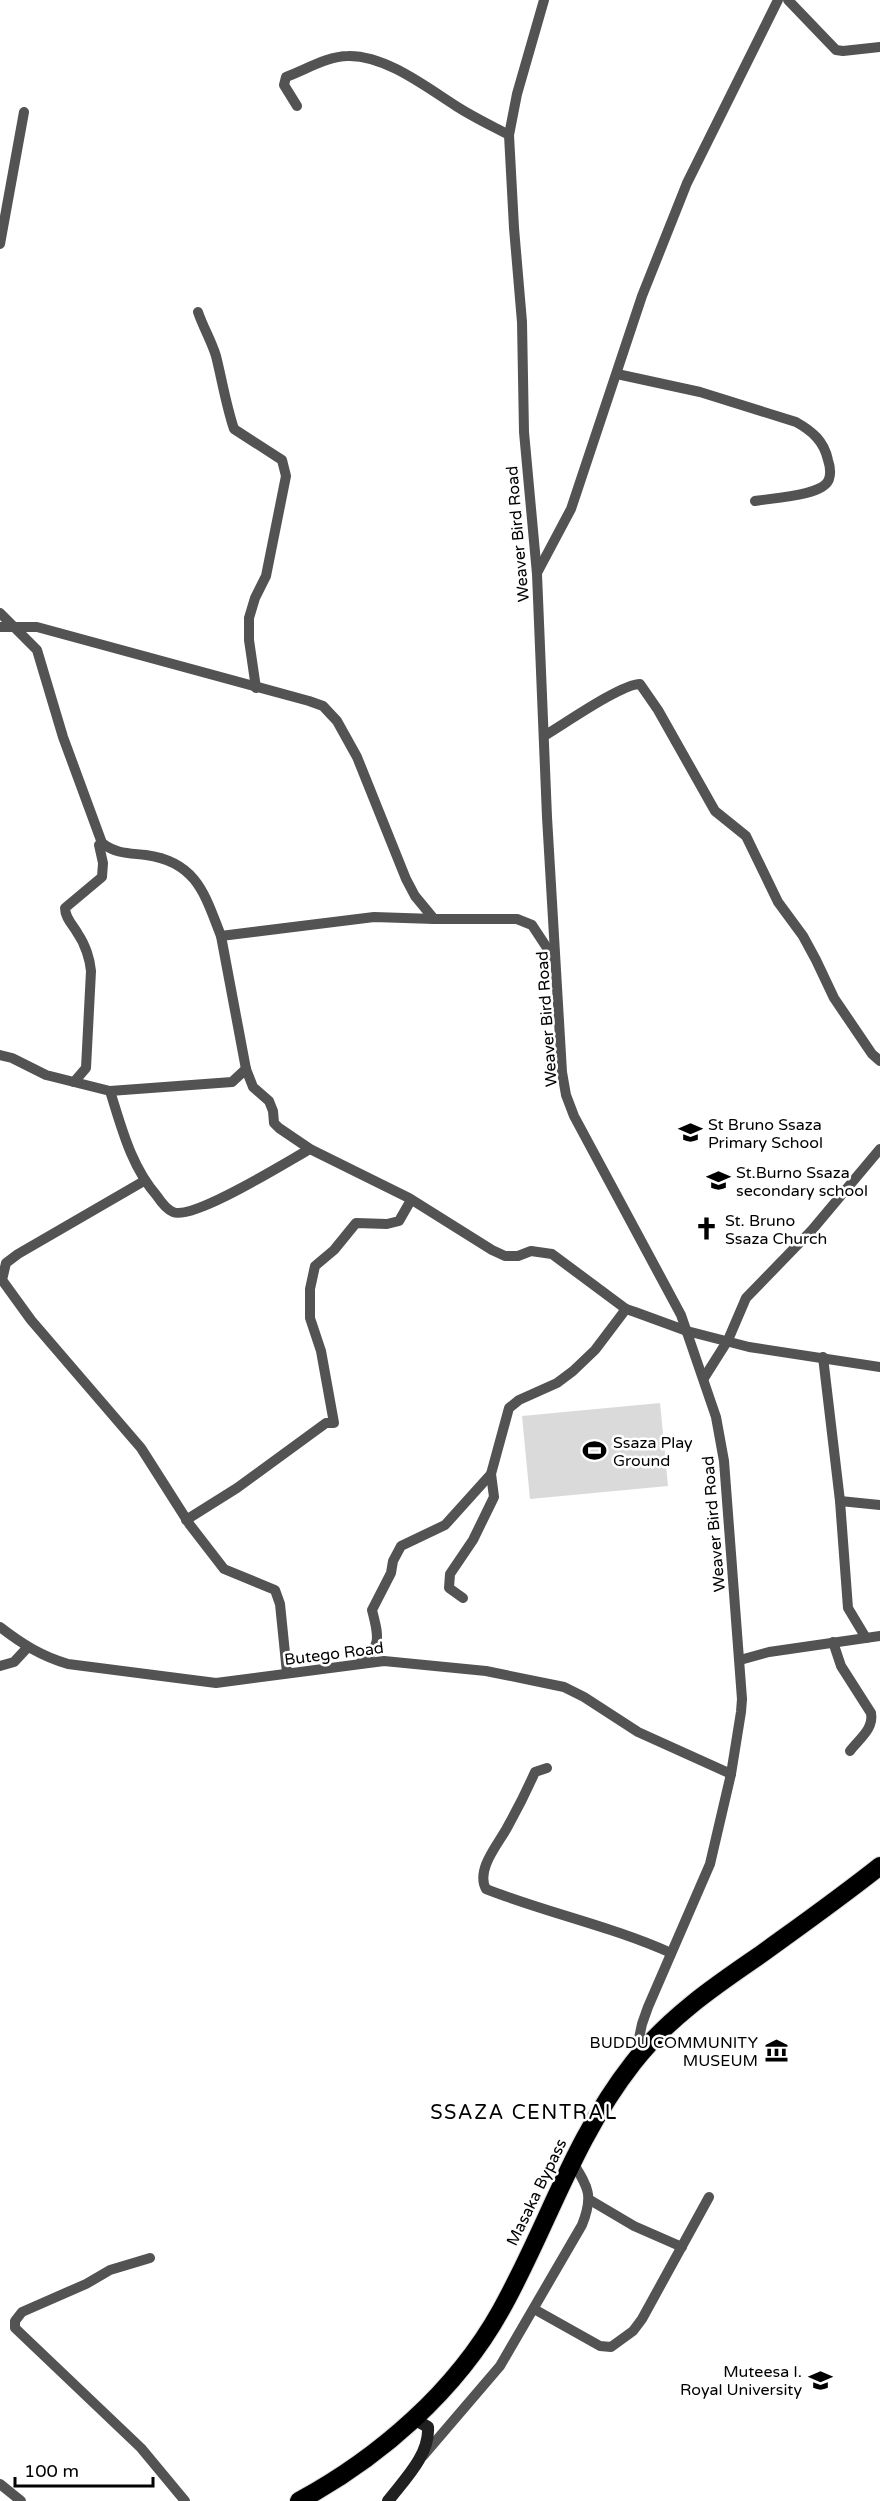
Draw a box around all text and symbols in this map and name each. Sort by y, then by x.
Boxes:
street label: Weaver Bird Road [502,465,534,603]
street label: Weaver Bird Road [532,950,562,1088]
place label: St Bruno Ssaza Primary School [708,1115,823,1153]
school or university icon: St Bruno Ssaza Primary School [677,1120,703,1146]
place label: St.Burno Ssaza secondary school [736,1163,868,1201]
school or university icon: St.Burno Ssaza secondary school [705,1168,731,1194]
place label: St. Bruno Ssaza Church [725,1211,827,1249]
church icon: St. Bruno Ssaza Church [694,1216,720,1242]
place label: Ssaza Play Ground [613,1433,693,1471]
sports icon: Ssaza Play Ground [582,1438,608,1464]
street label: Weaver Bird Road [698,1455,730,1593]
street label: Butego Road [283,1638,385,1670]
place label: BUDDU COMMUNITY MUSEUM [590,2033,758,2071]
museum icon: BUDDU COMMUNITY MUSEUM [763,2038,789,2064]
district label: SSAZA CENTRAL [430,2101,618,2125]
street label: Masaka Bypass [502,2136,571,2249]
place label: Muteesa I. Royal University [680,2362,802,2400]
school or university icon: Muteesa I. Royal University [807,2367,833,2393]
scale bar [15,2450,153,2488]
text: 100 m [24,2460,79,2482]

